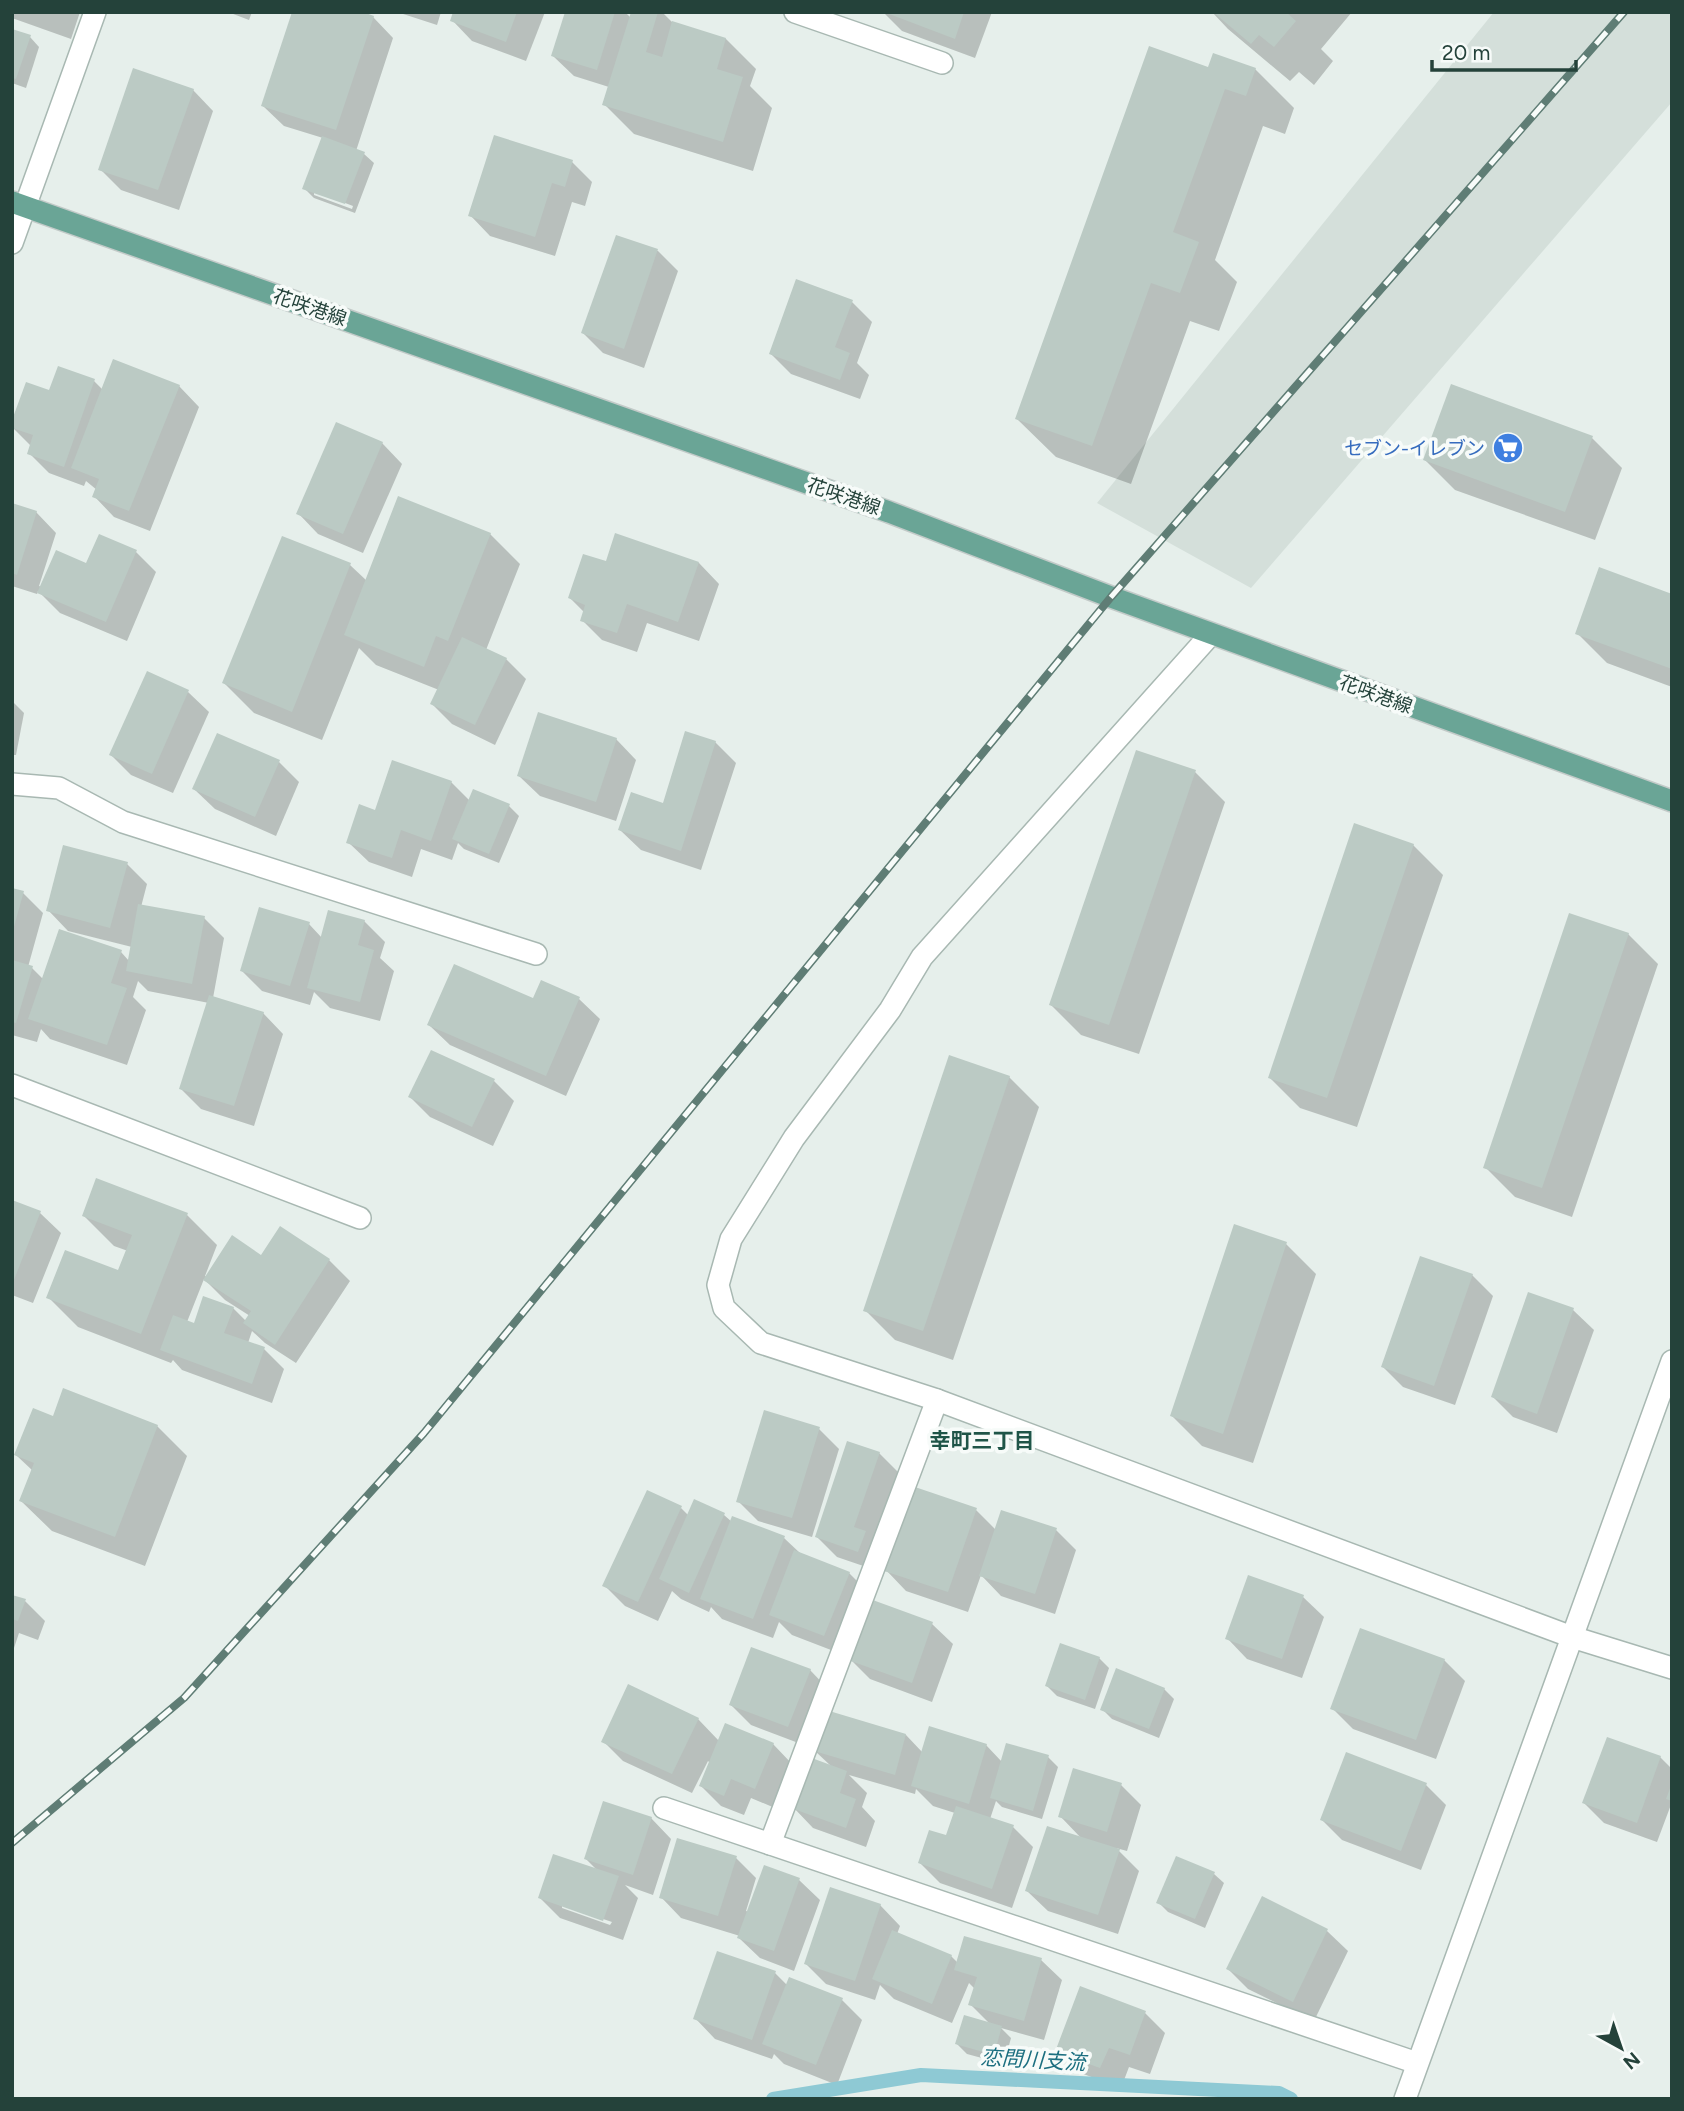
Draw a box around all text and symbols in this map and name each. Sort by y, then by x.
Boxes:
scale bar [1432,28,1576,72]
text: 20 m [1442,40,1490,65]
street label: 花咲港線 [270,284,350,331]
supermarket icon: セブン-イレブン [1491,431,1525,465]
place label: セブン-イレブン [1344,437,1485,460]
street label: 花咲港線 [804,473,884,520]
street label: 花咲港線 [1336,671,1415,718]
district label: 幸町三丁目 [930,1428,1035,1453]
north arrow [1586,2013,1656,2083]
water label: 恋問川支流 [980,2044,1089,2075]
text: N [1619,2047,1645,2074]

